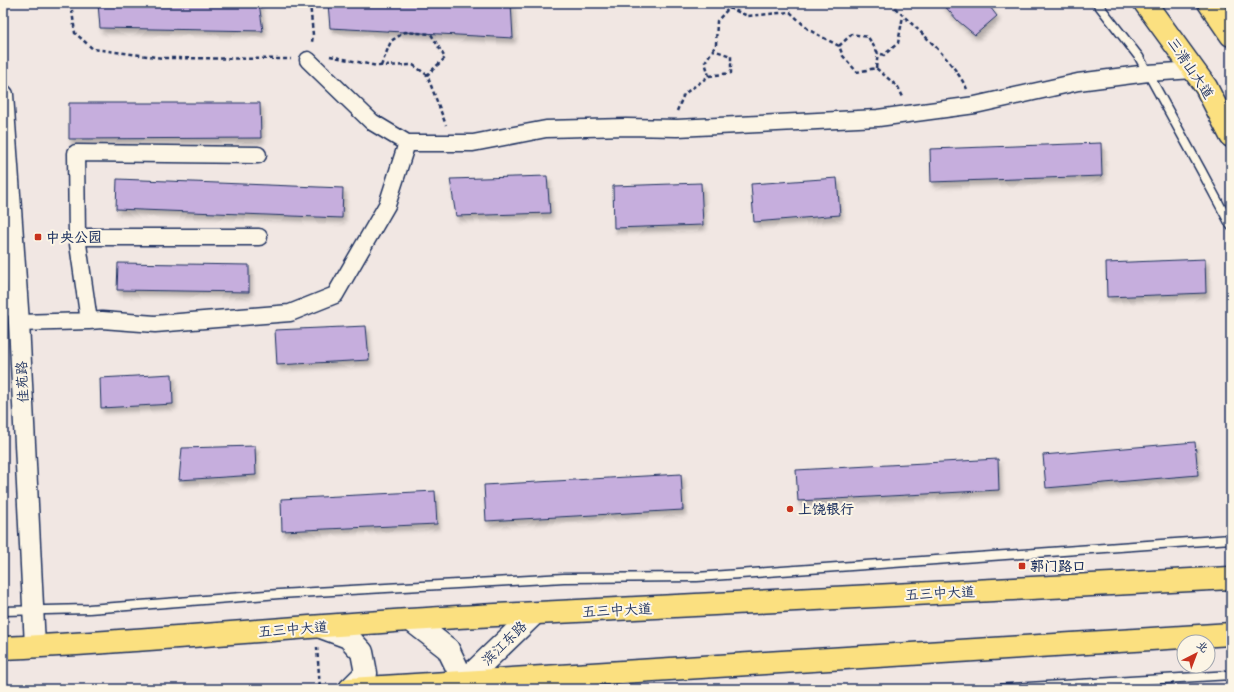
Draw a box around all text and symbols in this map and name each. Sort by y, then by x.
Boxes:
street label: 三清山大道 [1161,34,1218,104]
place label: 中央公园 [46,228,102,249]
marker: 中央公园 [33,232,43,242]
street label: 佳苑路 [12,360,35,403]
place label: 上饶银行 [798,500,854,521]
marker: 上饶银行 [785,504,795,514]
place label: 郭门路口 [1030,557,1086,578]
marker: 郭门路口 [1017,561,1027,571]
street label: 五三中大道 [905,582,976,607]
street label: 五三中大道 [582,599,653,624]
street label: 滨江东路 [478,617,532,671]
street label: 五三中大道 [257,618,329,643]
north arrow [1176,634,1216,674]
text: 北 [1193,638,1211,657]

